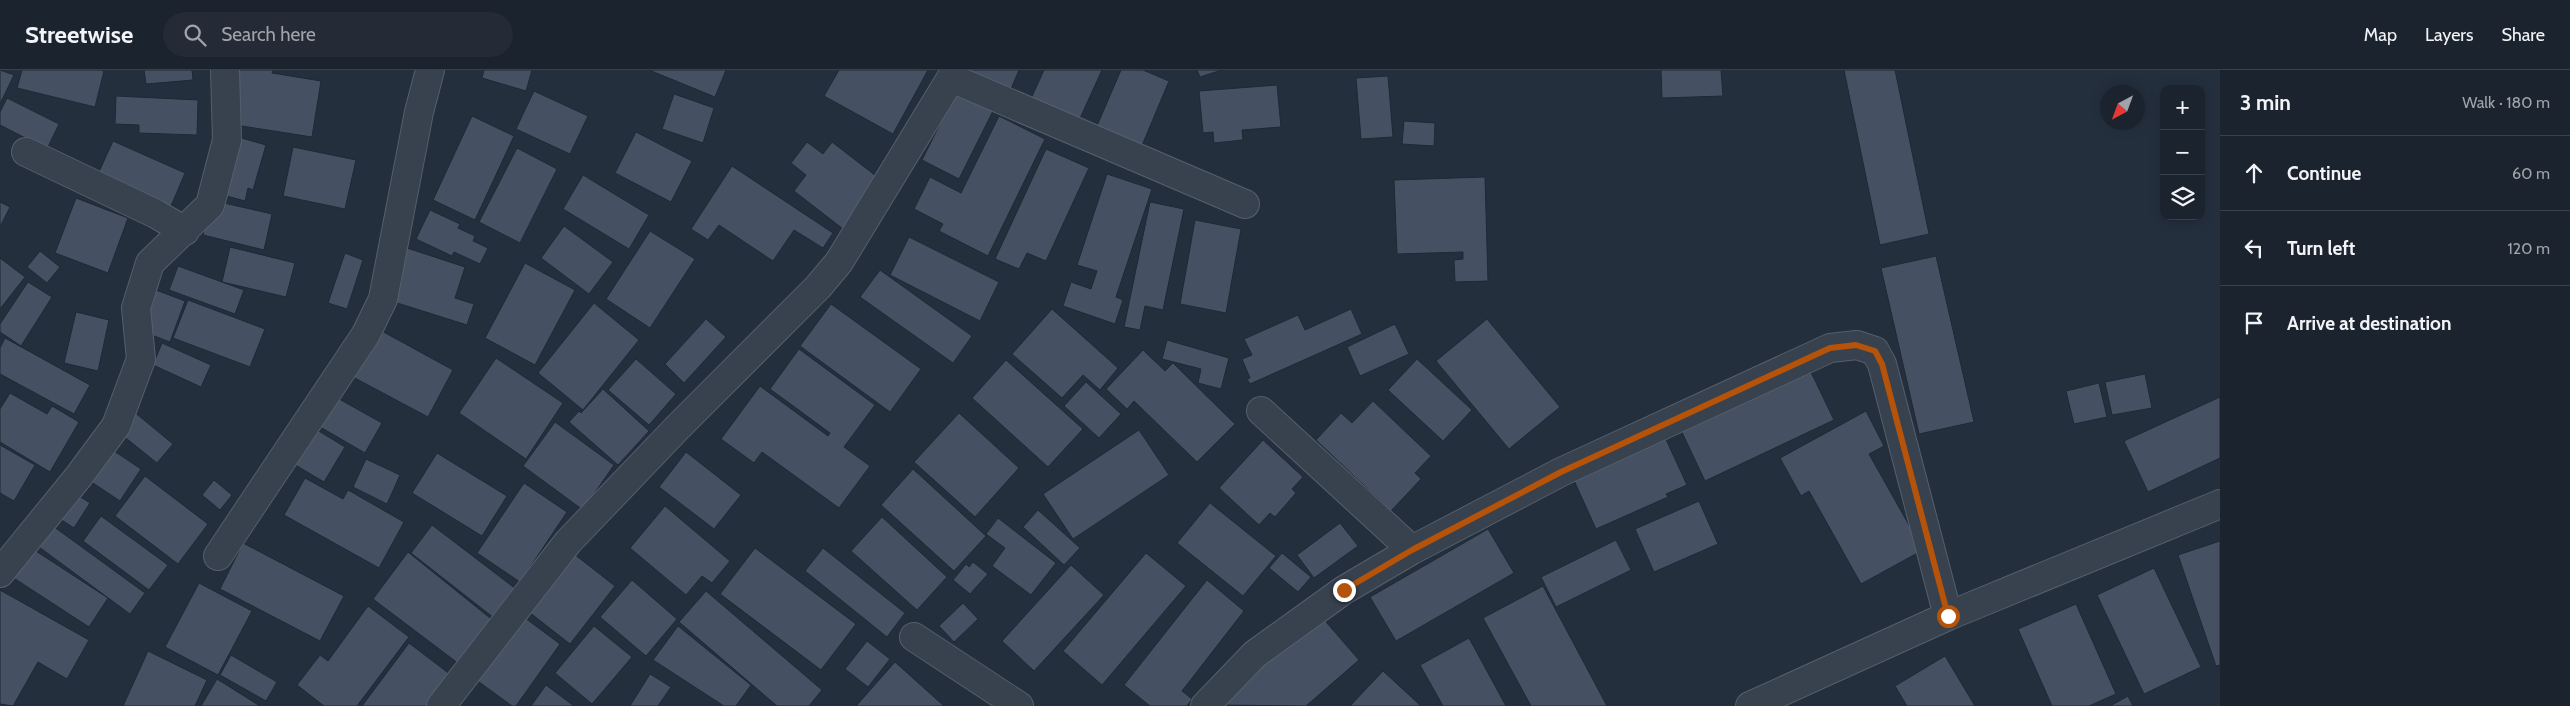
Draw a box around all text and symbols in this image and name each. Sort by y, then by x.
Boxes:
search box [163,12,513,57]
text: Streetwise [25,20,133,49]
icon: search [181,21,209,49]
text: Search here [221,23,316,46]
text: Map [2364,24,2397,46]
text: Layers [2425,24,2474,46]
text: Share [2502,24,2545,46]
north arrow [2100,85,2145,130]
map controls [2160,85,2205,220]
button: + [2160,85,2205,130]
text: 3 min [2240,90,2291,115]
text: Walk · 180 m [2462,93,2550,112]
button: − [2160,130,2205,175]
icon: ahead [2240,159,2268,187]
text: Continue [2287,162,2361,185]
text: 60 m [2512,164,2550,183]
button: layers [2160,175,2205,220]
icon: left [2240,234,2268,262]
text: Turn left [2287,237,2355,260]
text: 120 m [2508,239,2550,258]
icon: arrive [2240,309,2268,337]
text: Arrive at destination [2287,312,2451,335]
route end [1333,579,1356,602]
route start [1937,605,1960,628]

